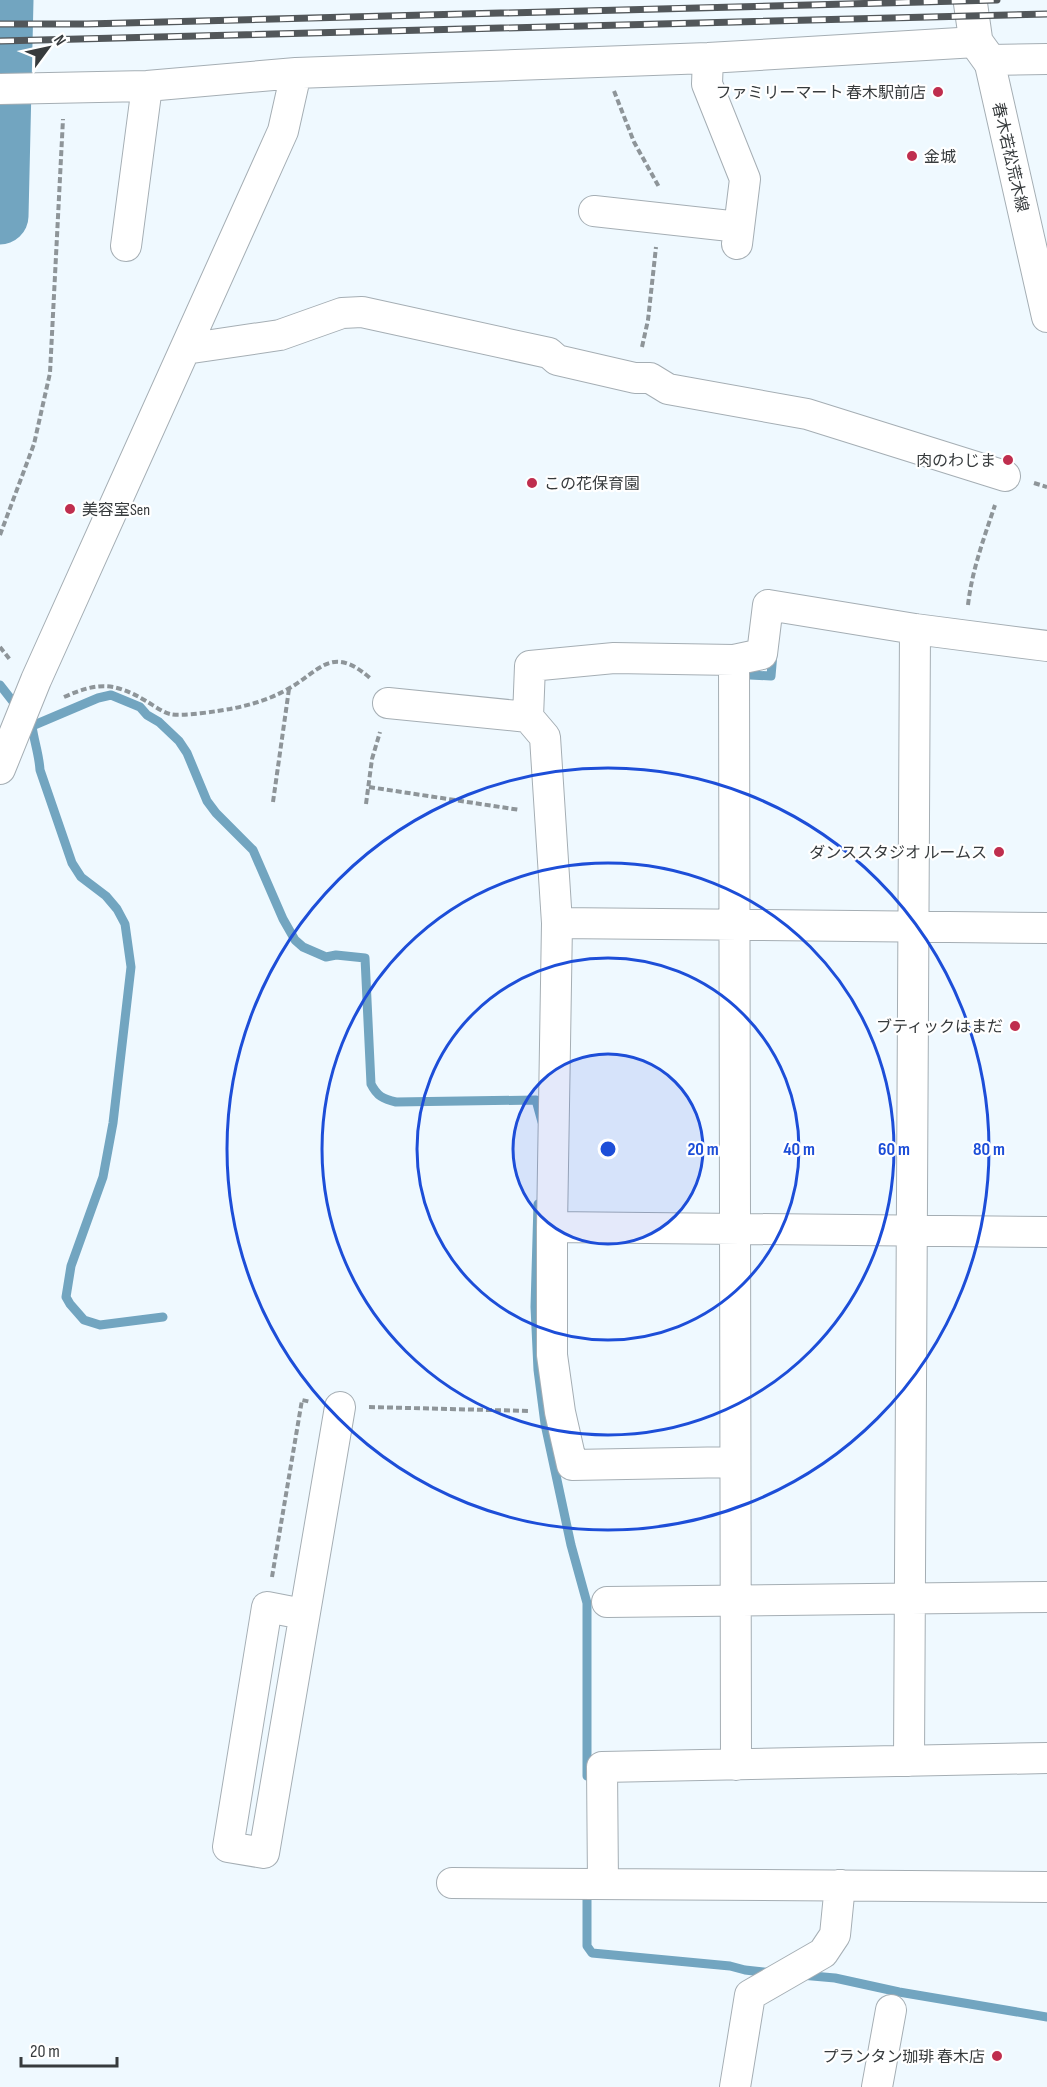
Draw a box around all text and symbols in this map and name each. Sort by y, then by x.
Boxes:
north arrow [18,18,78,78]
text: N [49,32,70,49]
place label: ファミリーマート 春木駅前店 [715,84,926,103]
marker: ファミリーマート 春木駅前店 [931,85,945,99]
street label: 春木若松荒木線 [988,101,1031,214]
place label: 金城 [924,148,956,167]
marker: 金城 [905,149,919,163]
place label: 肉のわじま [916,452,996,471]
marker: 肉のわじま [1001,453,1015,467]
place label: この花保育園 [544,475,640,494]
marker: この花保育園 [525,476,539,490]
place label: 美容室Sen [82,501,150,520]
marker: 美容室Sen [63,502,77,516]
place label: ダンススタジオ ルームス [809,844,987,863]
marker: ダンススタジオ ルームス [992,845,1006,859]
place label: ブティックはまだ [876,1018,1003,1037]
marker: ブティックはまだ [1008,1019,1022,1033]
centre of rings [598,1139,618,1159]
text: 20 m [687,1139,719,1160]
text: 40 m [783,1139,815,1160]
text: 60 m [878,1139,910,1160]
text: 80 m [973,1139,1005,1160]
scale bar [21,2030,117,2068]
text: 20 m [30,2041,60,2062]
place label: プランタン珈琲 春木店 [822,2048,985,2067]
marker: プランタン珈琲 春木店 [990,2049,1004,2063]

